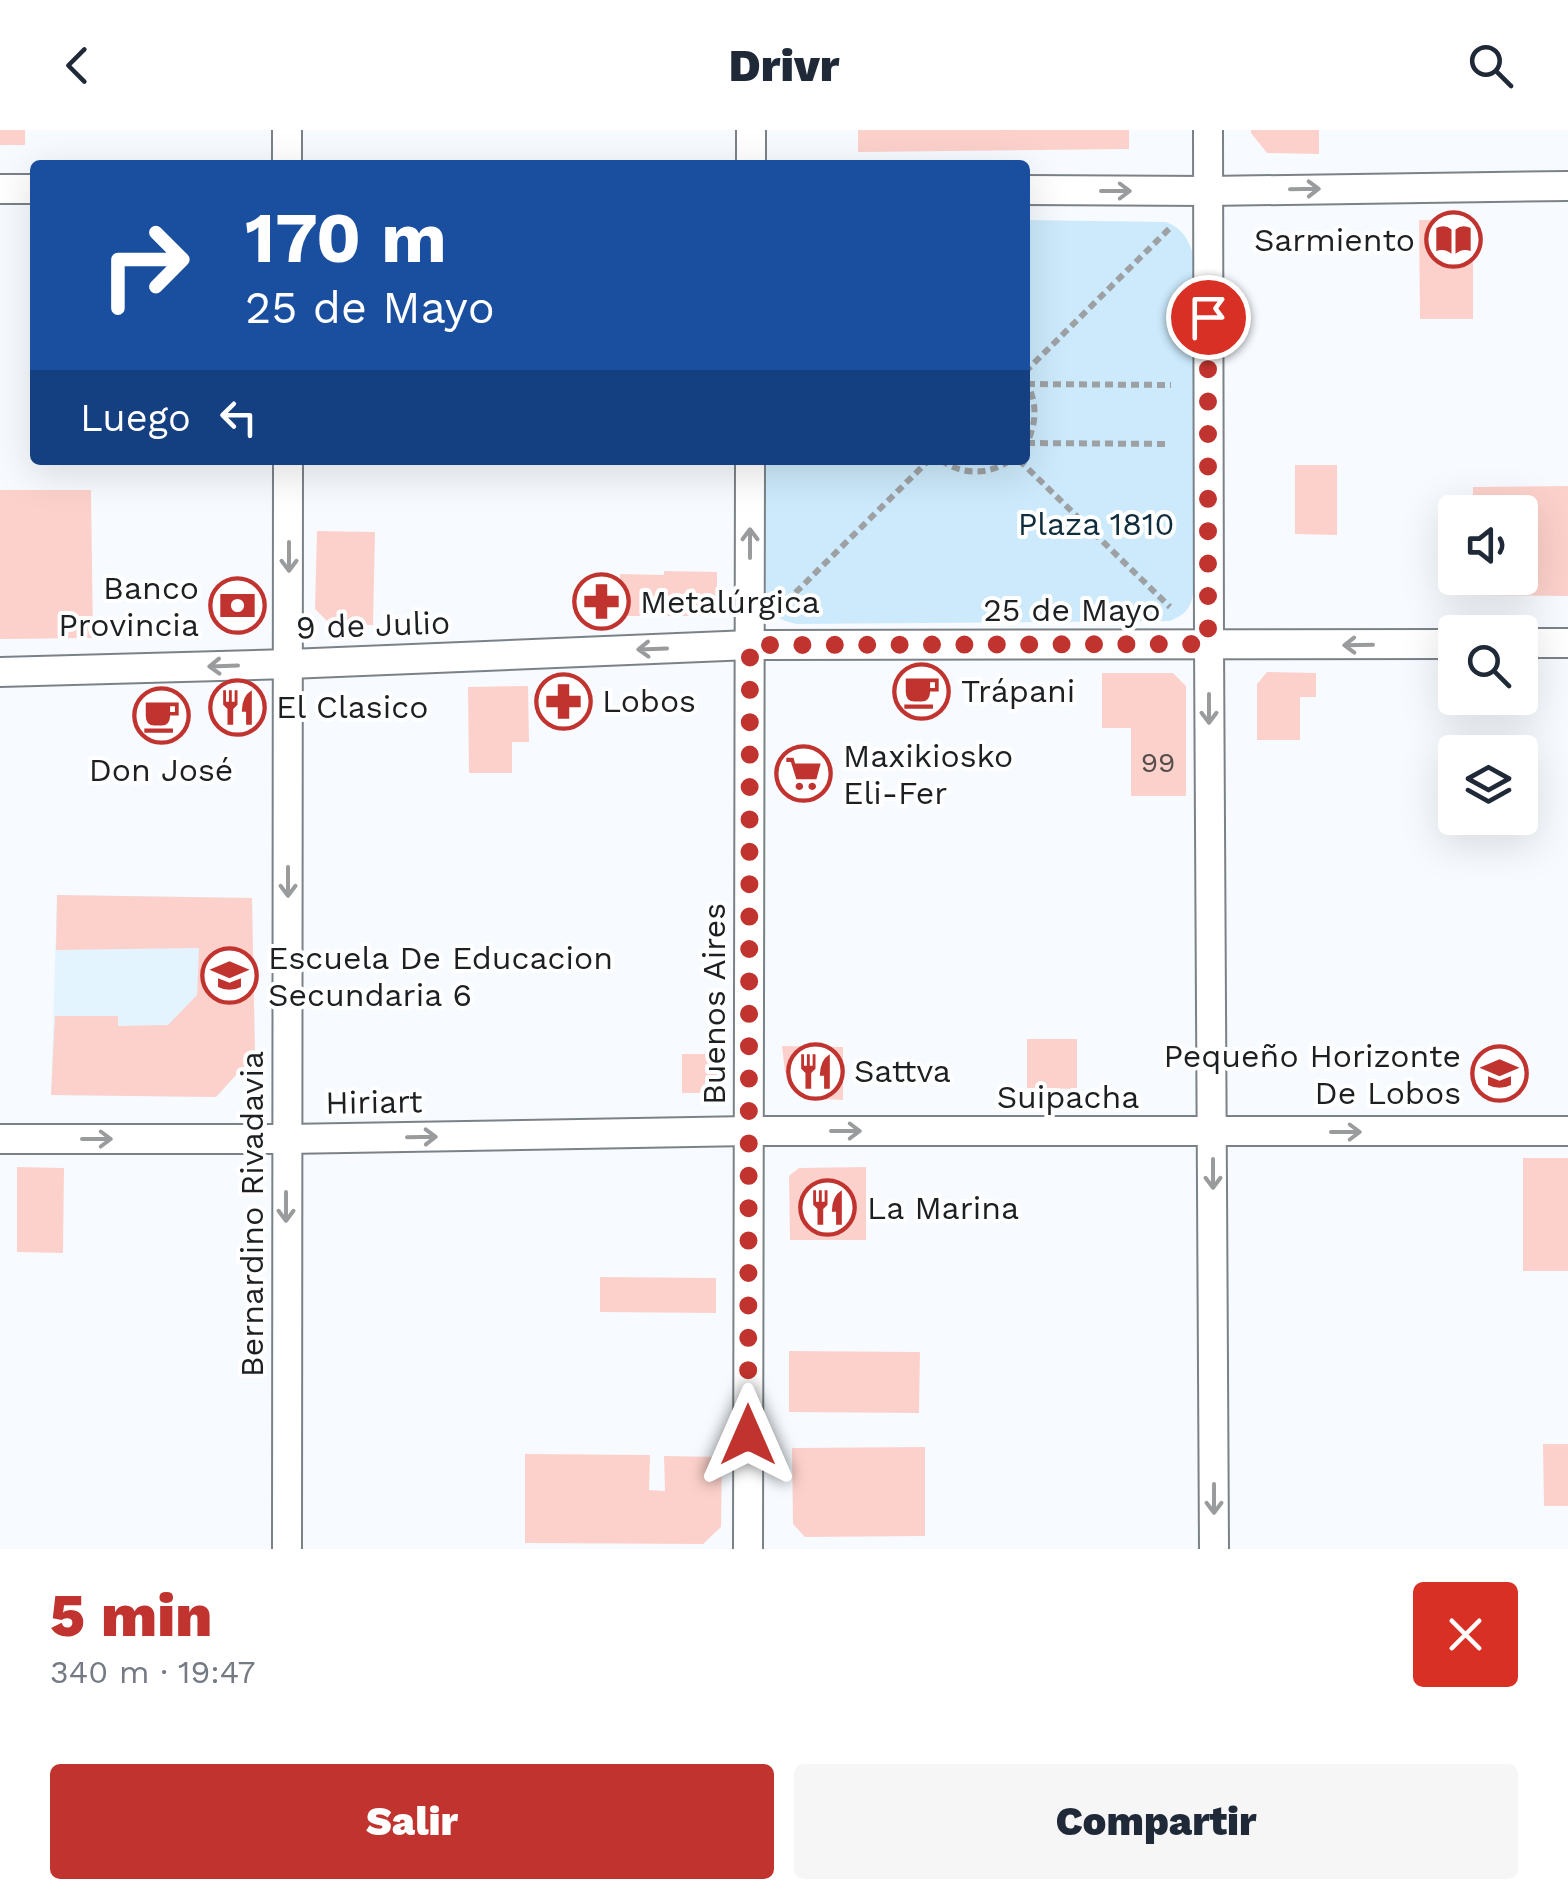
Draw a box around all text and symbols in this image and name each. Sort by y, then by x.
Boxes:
icon: back [50,38,105,93]
icon: search [1463,38,1518,93]
text: Drivr [729,39,839,92]
one-way arrow [1289,180,1321,199]
one-way arrow [1100,182,1132,200]
text: 170 m [245,197,447,279]
icon: right [80,200,210,330]
library icon: Sarmiento [1424,210,1484,270]
place label: Sarmiento [1254,221,1415,259]
pin [1166,275,1251,360]
text: 25 de Mayo [245,281,495,334]
icon: arrive [1181,290,1236,345]
icon: left [211,390,266,445]
text: Luego [80,396,191,440]
map controls [1438,495,1538,835]
button: sound [1438,495,1538,595]
park label: Plaza 1810 [1018,505,1174,543]
one-way arrow [740,528,760,560]
one-way arrow [280,540,298,573]
place label: Banco Provincia [58,569,199,644]
pharmacy icon: Metalúrgica [571,572,631,632]
bank icon: Banco Provincia [208,576,268,636]
place label: Metalúrgica [640,583,820,621]
street label: 25 de Mayo [983,591,1161,629]
street label: 9 de Julio [295,603,451,647]
button: search [1438,615,1538,715]
one-way arrow [1342,636,1374,654]
one-way arrow [637,640,669,659]
one-way arrow [207,656,239,675]
cafe icon: Trápani [892,661,952,721]
pharmacy icon: Lobos [533,671,593,731]
place label: Trápani [961,672,1075,710]
restaurant icon: El Clasico [207,677,267,737]
place label: Lobos [602,682,696,720]
cafe icon: Don José [131,686,191,746]
place label: El Clasico [276,688,428,726]
one-way arrow [1200,692,1218,724]
button: layers [1438,735,1538,835]
place label: Maxikiosko Eli-Fer [843,737,1013,812]
supermarket icon: Maxikiosko Eli-Fer [774,744,834,804]
house number: 99 [1141,746,1175,779]
place label: Don José [89,751,233,789]
one-way arrow [278,866,298,898]
street label: Buenos Aires [695,903,733,1105]
place label: Escuela De Educacion Secundaria 6 [268,939,613,1014]
school or university icon: Escuela De Educacion Secundaria 6 [199,946,259,1006]
place label: Pequeño Horizonte De Lobos [1164,1037,1461,1112]
restaurant icon: Sattva [785,1041,845,1101]
school or university icon: Pequeño Horizonte De Lobos [1470,1044,1530,1104]
street label: Bernardino Rivadavia [233,1051,271,1377]
place label: Sattva [854,1052,951,1090]
street label: Suipacha [997,1078,1139,1116]
street label: Hiriart [325,1082,423,1122]
one-way arrow [830,1122,862,1140]
one-way arrow [1330,1122,1362,1142]
one-way arrow [406,1127,438,1146]
one-way arrow [80,1130,113,1148]
one-way arrow [1204,1156,1222,1189]
restaurant icon: La Marina [798,1178,858,1238]
place label: La Marina [867,1189,1019,1227]
one-way arrow [276,1190,296,1223]
position arrow [696,1383,800,1487]
one-way arrow [1204,1482,1224,1514]
text: 5 min [50,1580,212,1651]
button: close [1413,1582,1518,1687]
text: 340 m · 19:47 [50,1653,256,1691]
button: Salir [50,1764,774,1879]
button: Compartir [794,1764,1518,1879]

